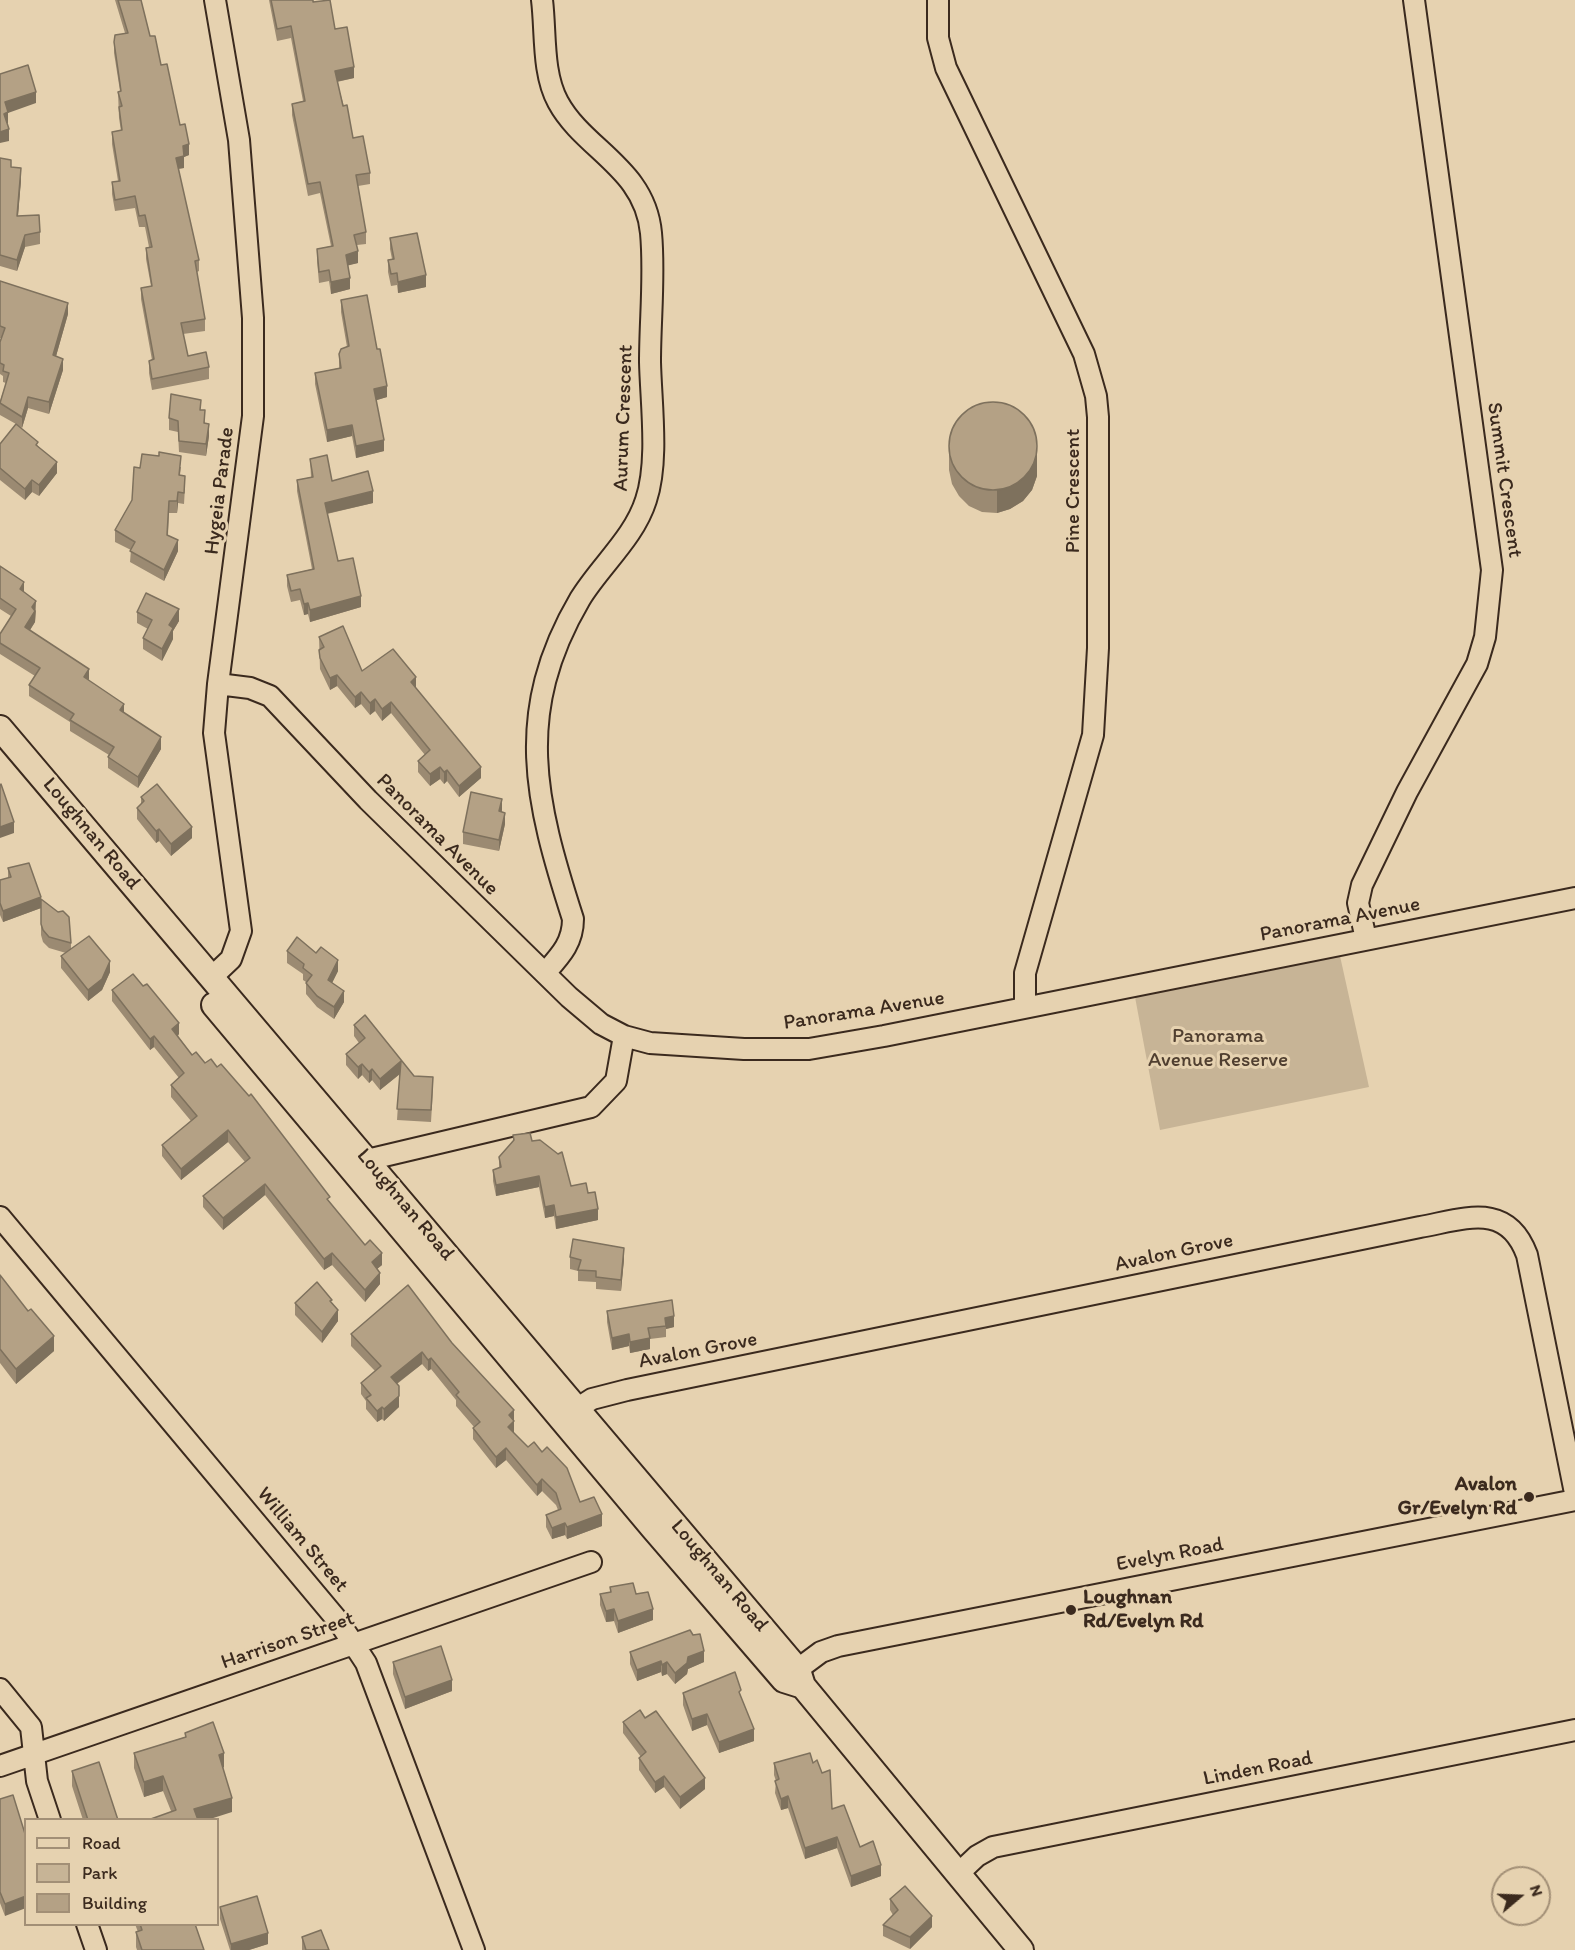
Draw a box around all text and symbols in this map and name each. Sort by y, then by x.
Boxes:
street label: Aurum Crescent [609,344,639,492]
street label: Summit Crescent [1481,401,1527,559]
street label: Hygeia Parade [200,426,240,556]
street label: Pine Crescent [1061,429,1087,553]
street label: Panorama Avenue [371,769,503,901]
street label: Loughnan Road [37,773,145,895]
street label: Panorama Avenue [1258,892,1422,948]
street label: Panorama Avenue [782,986,946,1036]
park label: Panorama Avenue Reserve [1148,1024,1288,1074]
street label: Loughnan Road [351,1144,459,1266]
street label: Avalon Grove [1113,1228,1235,1278]
street label: Avalon Grove [637,1327,759,1375]
place label: Avalon Gr/Evelyn Rd [1398,1472,1517,1522]
street label: William Street [251,1482,353,1598]
marker: Avalon Gr/Evelyn Rd [1522,1490,1536,1504]
street label: Loughnan Road [665,1515,773,1637]
street label: Evelyn Road [1114,1532,1226,1578]
place label: Loughnan Rd/Evelyn Rd [1083,1585,1204,1635]
marker: Loughnan Rd/Evelyn Rd [1064,1603,1078,1617]
street label: Harrison Street [218,1606,358,1676]
street label: Linden Road [1201,1746,1315,1792]
legend [24,1818,219,1926]
text: Road [82,1832,121,1854]
text: Park [82,1862,117,1884]
north arrow [1491,1866,1551,1926]
text: N [1526,1882,1547,1899]
text: Building [82,1892,147,1914]

